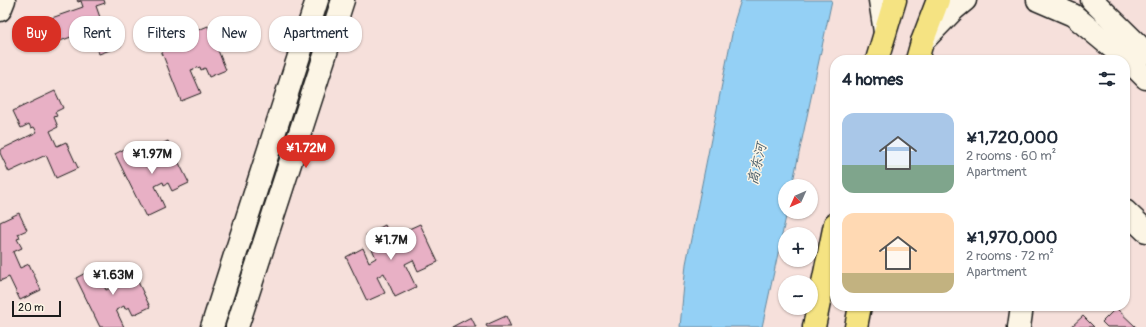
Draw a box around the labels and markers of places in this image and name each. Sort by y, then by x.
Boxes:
pin: ¥1.72M [273,135,339,169]
pin: ¥1.97M [119,141,185,175]
pin: ¥1.7M [363,227,419,261]
pin: ¥1.63M [80,262,146,296]

